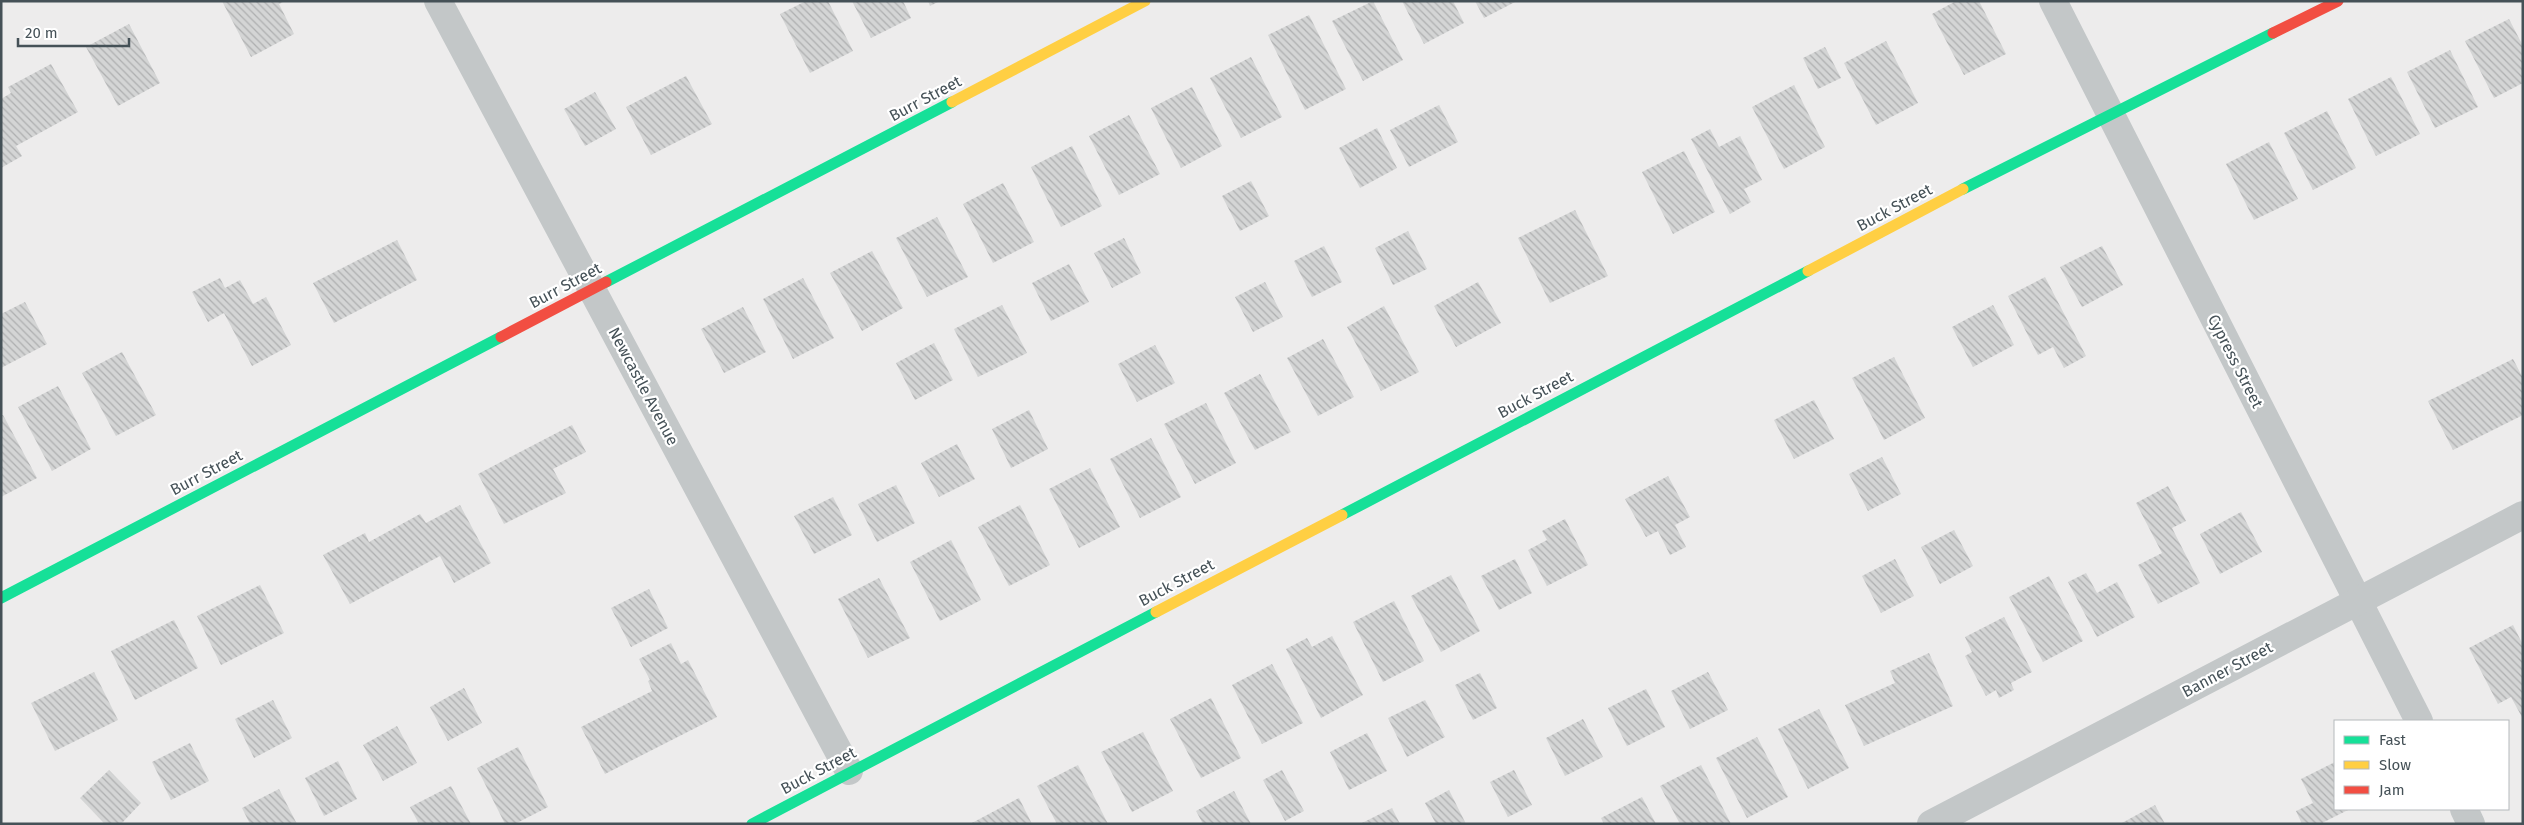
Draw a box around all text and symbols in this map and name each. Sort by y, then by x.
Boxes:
scale bar [18,15,129,47]
text: 20 m [25,24,58,42]
street label: Burr Street [886,71,965,125]
street label: Buck Street [1853,180,1935,235]
street label: Burr Street [526,258,605,312]
street label: Cypress Street [2204,311,2267,411]
street label: Newcastle Avenue [604,324,683,448]
street label: Buck Street [1494,367,1576,422]
street label: Burr Street [167,445,246,499]
street label: Buck Street [1135,555,1217,610]
street label: Banner Street [2179,638,2276,701]
legend [2334,720,2509,810]
text: Fast [2379,731,2406,749]
street label: Buck Street [777,743,859,798]
text: Slow [2379,756,2411,774]
text: Jam [2379,781,2405,799]

